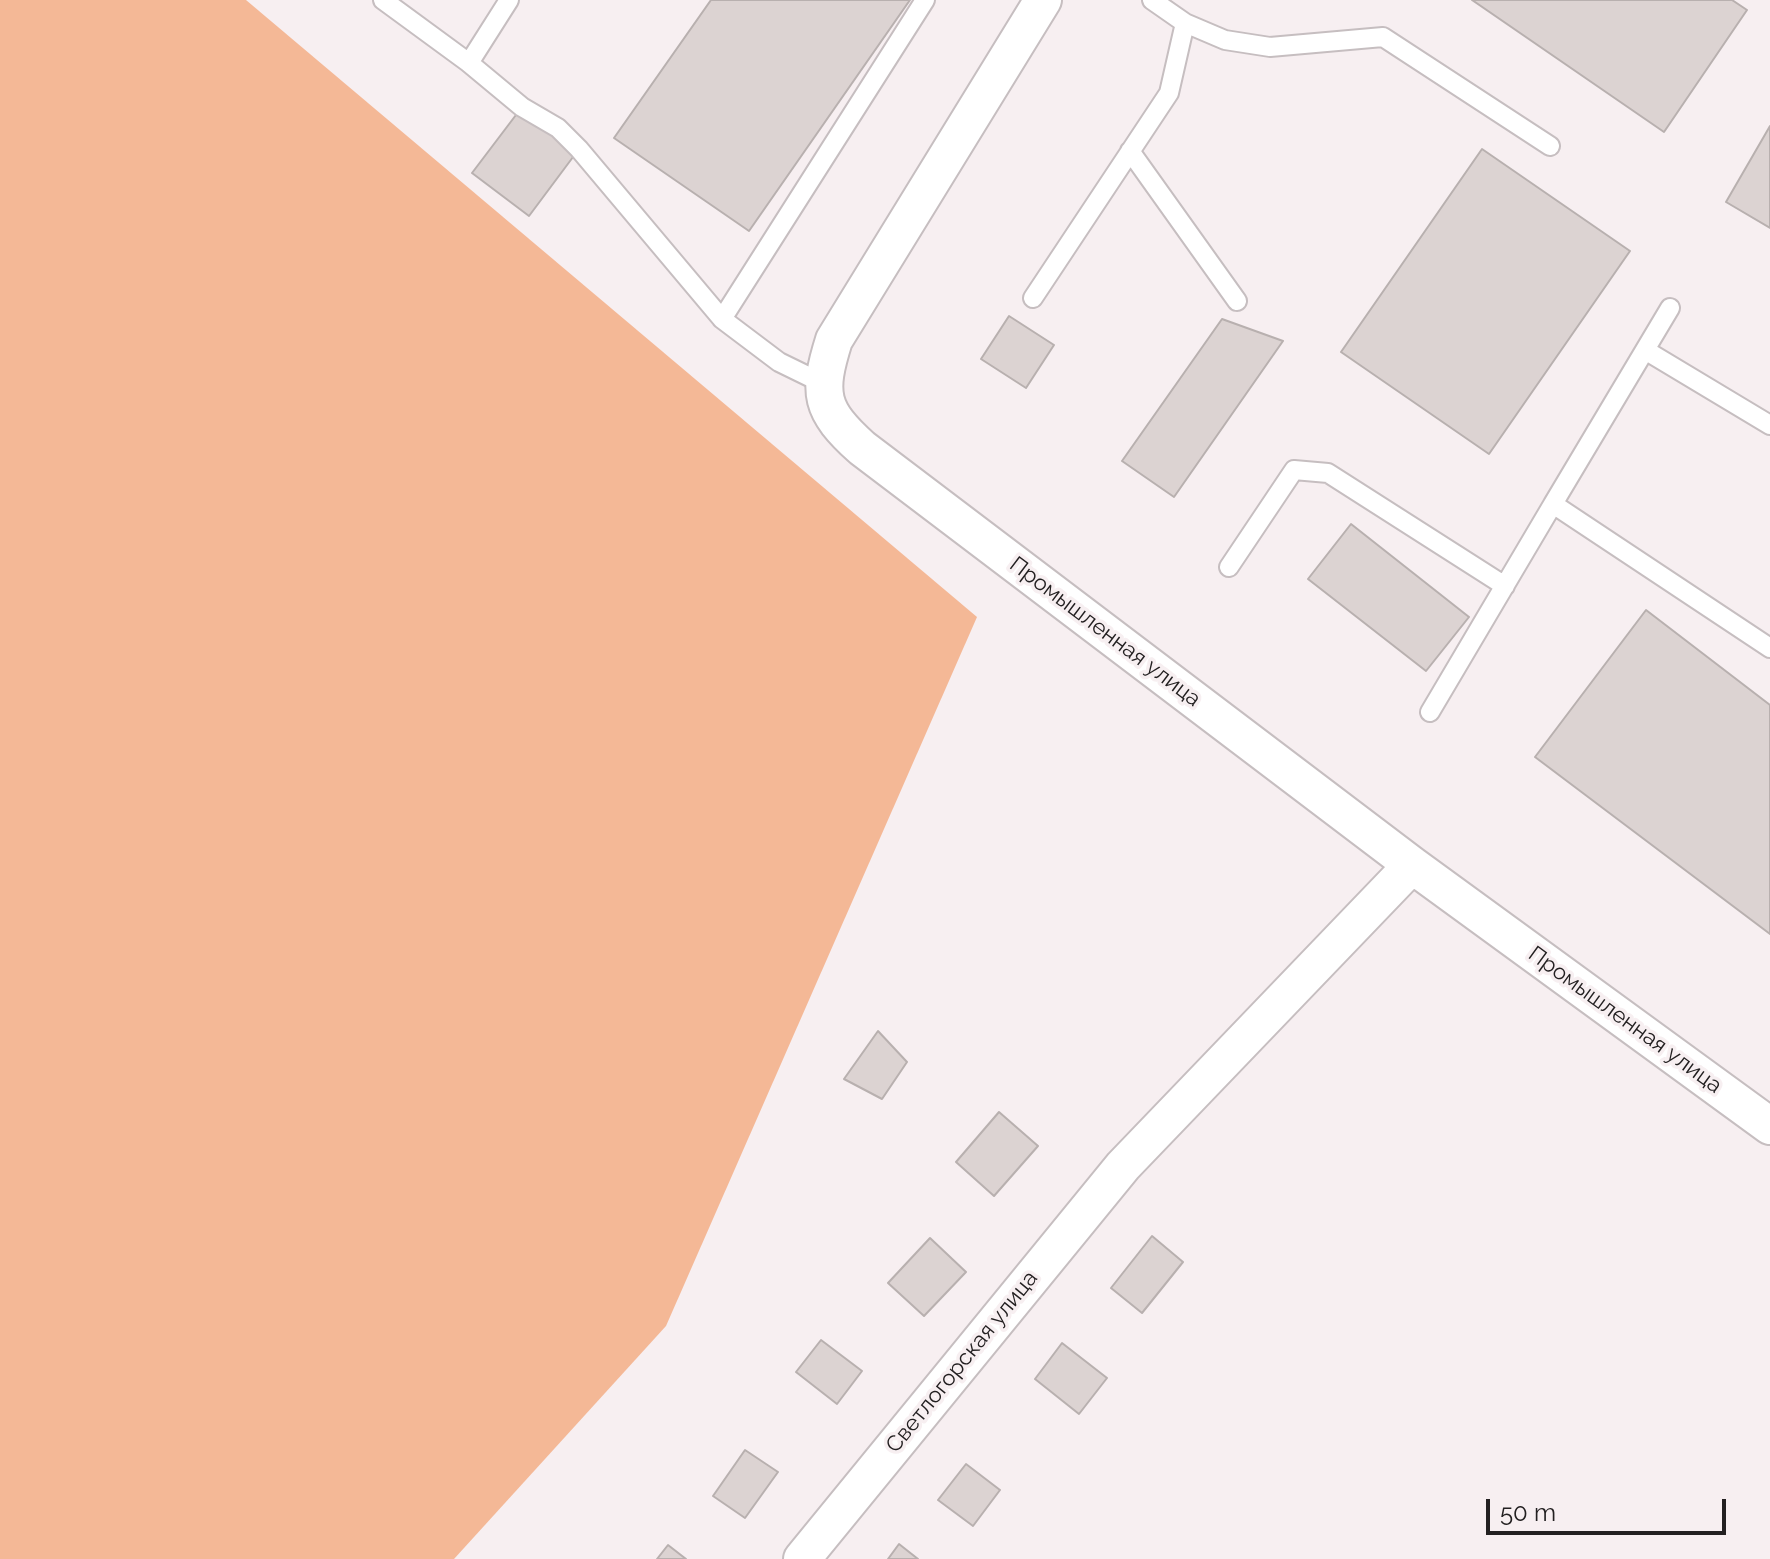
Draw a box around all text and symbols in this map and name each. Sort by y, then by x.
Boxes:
street label: Промышленная улица [1004,551,1206,713]
street label: Промышленная улица [1523,941,1727,1099]
street label: Светлогорская улица [881,1266,1043,1458]
scale bar [1490,1483,1730,1533]
text: 50 m [1500,1498,1556,1527]

